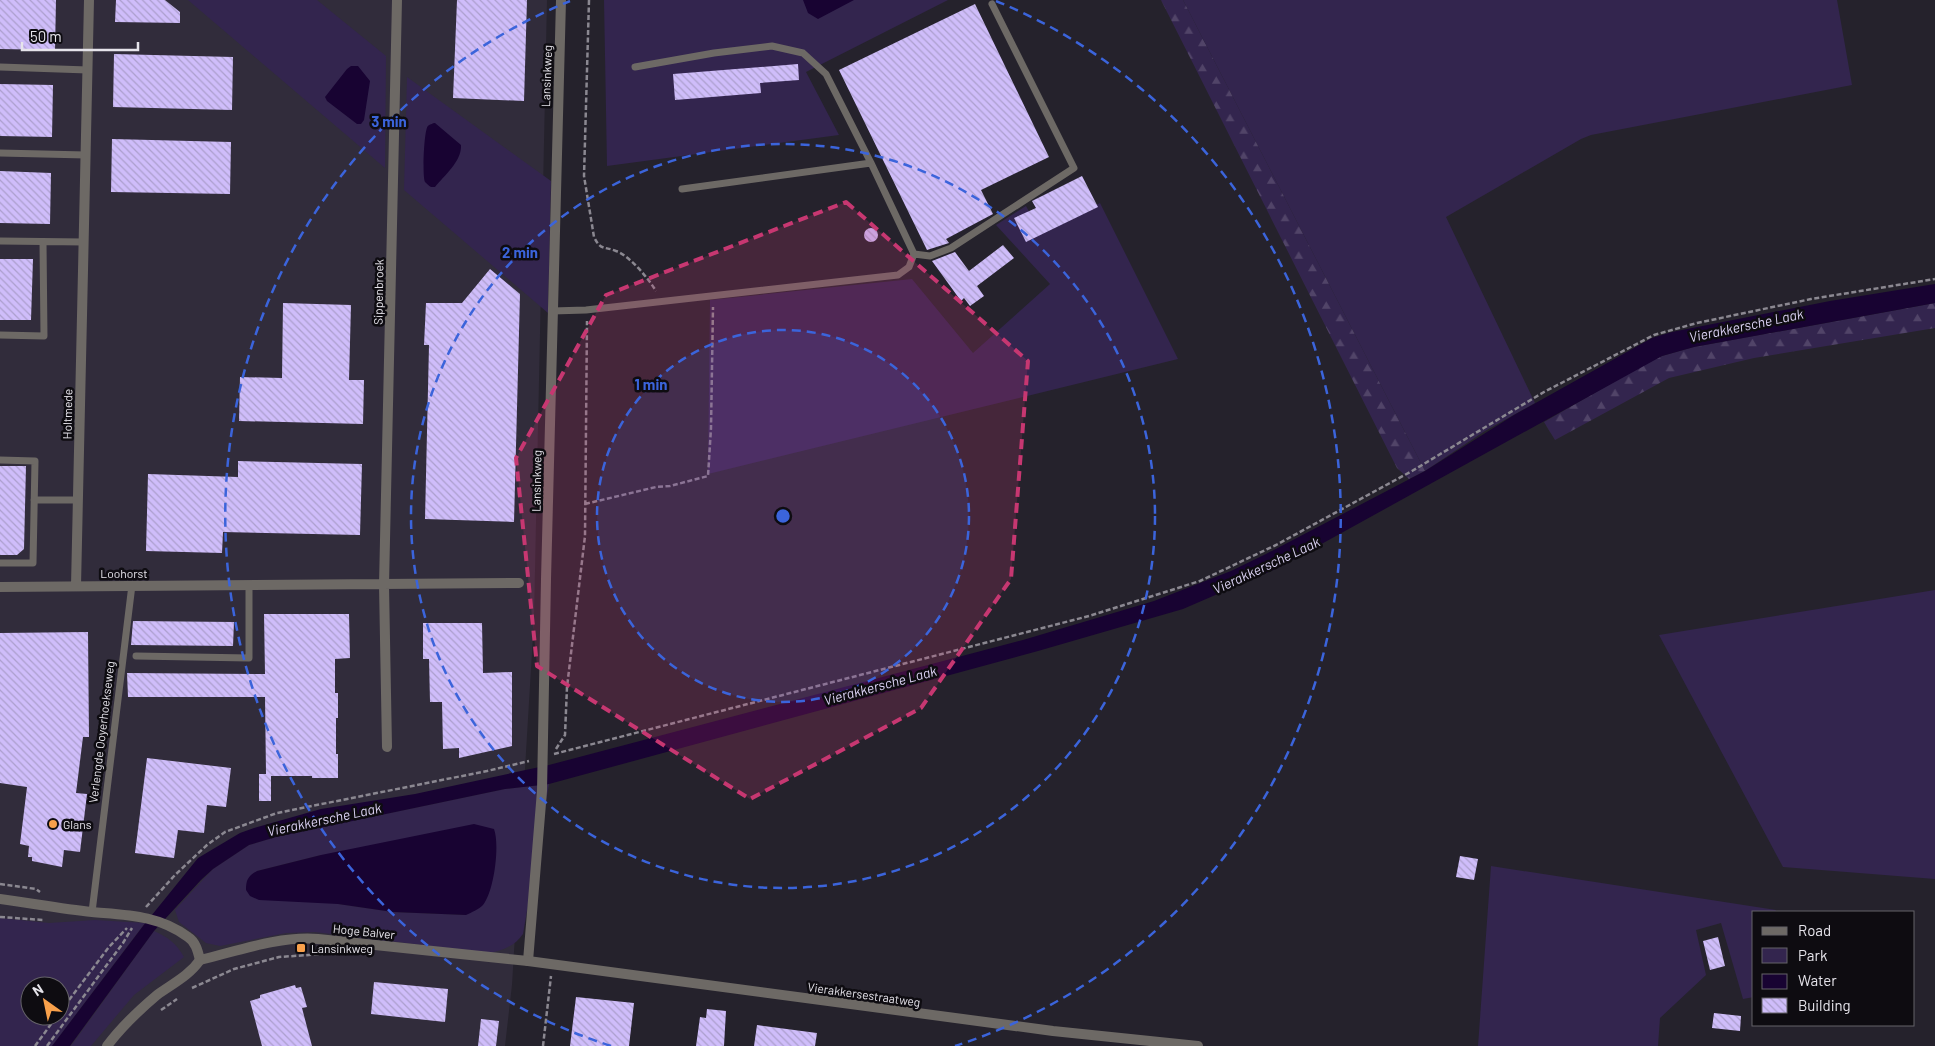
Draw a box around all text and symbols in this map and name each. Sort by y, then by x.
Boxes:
scale bar [22,20,139,52]
text: 50 m [30,27,62,45]
street label: Lansinkweg [538,45,554,107]
text: 3 min [371,112,407,130]
text: 2 min [502,243,538,261]
street label: Sippenbroek [370,259,386,325]
water label: Vierakkersche Laak [1687,305,1805,345]
text: 1 min [635,375,667,393]
street label: Holtmede [60,389,74,439]
street label: Lansinkweg [528,450,544,512]
centre of rings [774,507,792,525]
water label: Vierakkersche Laak [1210,533,1323,597]
street label: Loohorst [100,566,148,580]
street label: Verlengde Ooyerhoekseweg [85,660,117,804]
water label: Vierakkersche Laak [822,662,939,708]
water label: Vierakkersche Laak [265,799,383,839]
place label: Glans [63,817,92,831]
marker: Glans [47,818,59,830]
legend [1752,911,1915,1026]
street label: Hoge Balver [332,921,396,941]
text: Road [1798,921,1831,939]
place label: Lansinkweg [311,941,373,955]
marker: Lansinkweg [295,942,307,954]
text: Park [1798,946,1828,964]
text: Water [1798,971,1837,989]
north arrow [20,976,70,1026]
street label: Vierakkersestraatweg [807,979,921,1009]
text: N [29,980,46,999]
text: Building [1798,996,1851,1014]

